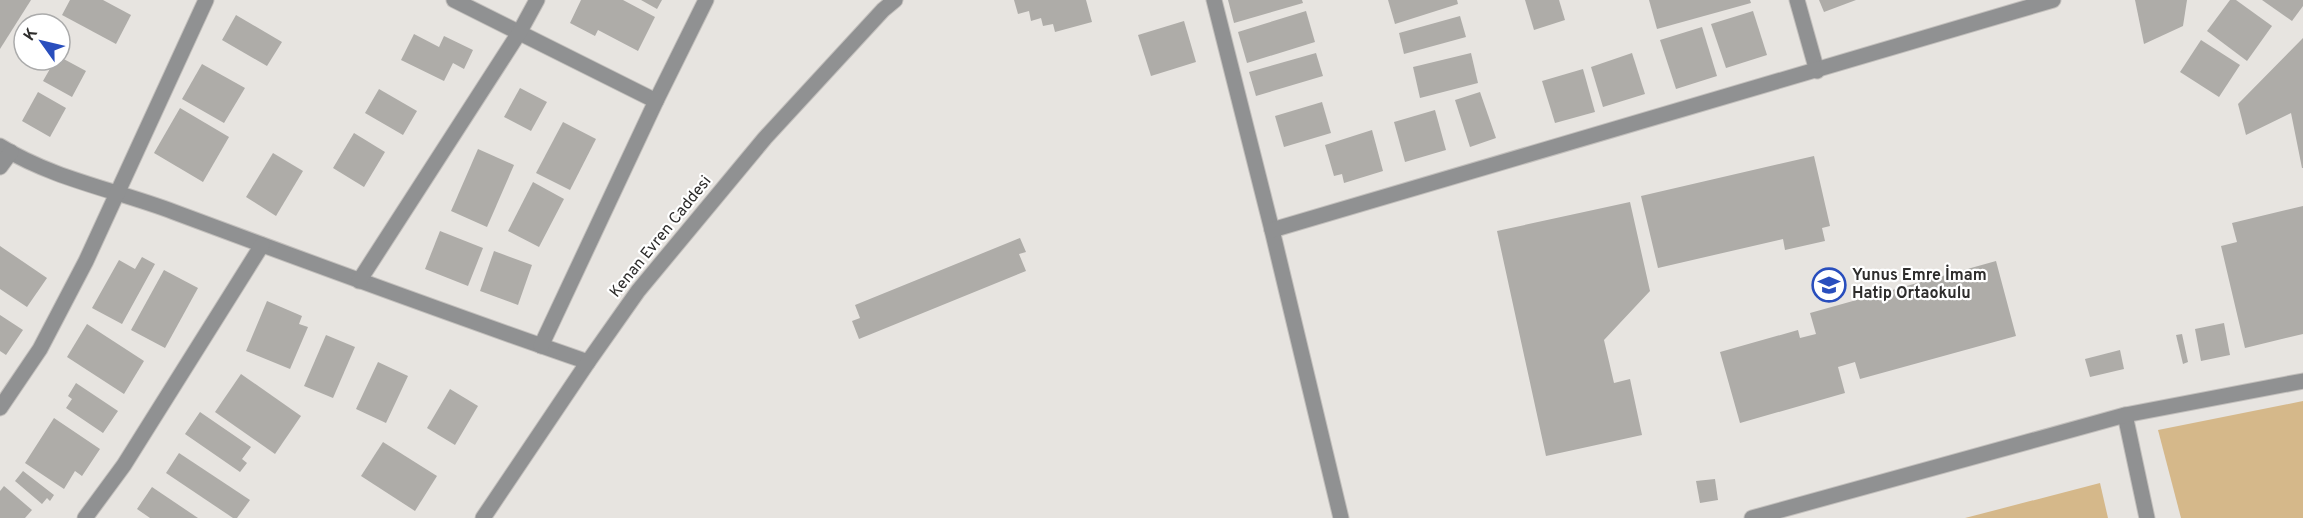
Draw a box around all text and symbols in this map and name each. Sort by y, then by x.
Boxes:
north arrow [12,12,72,72]
text: K [20,24,43,45]
street label: Kenan Evren Caddesi [606,172,716,302]
place label: Yunus Emre İmam Hatip Ortaokulu [1852,264,1987,304]
school or university icon: Yunus Emre İmam Hatip Ortaokulu [1811,267,1847,303]

